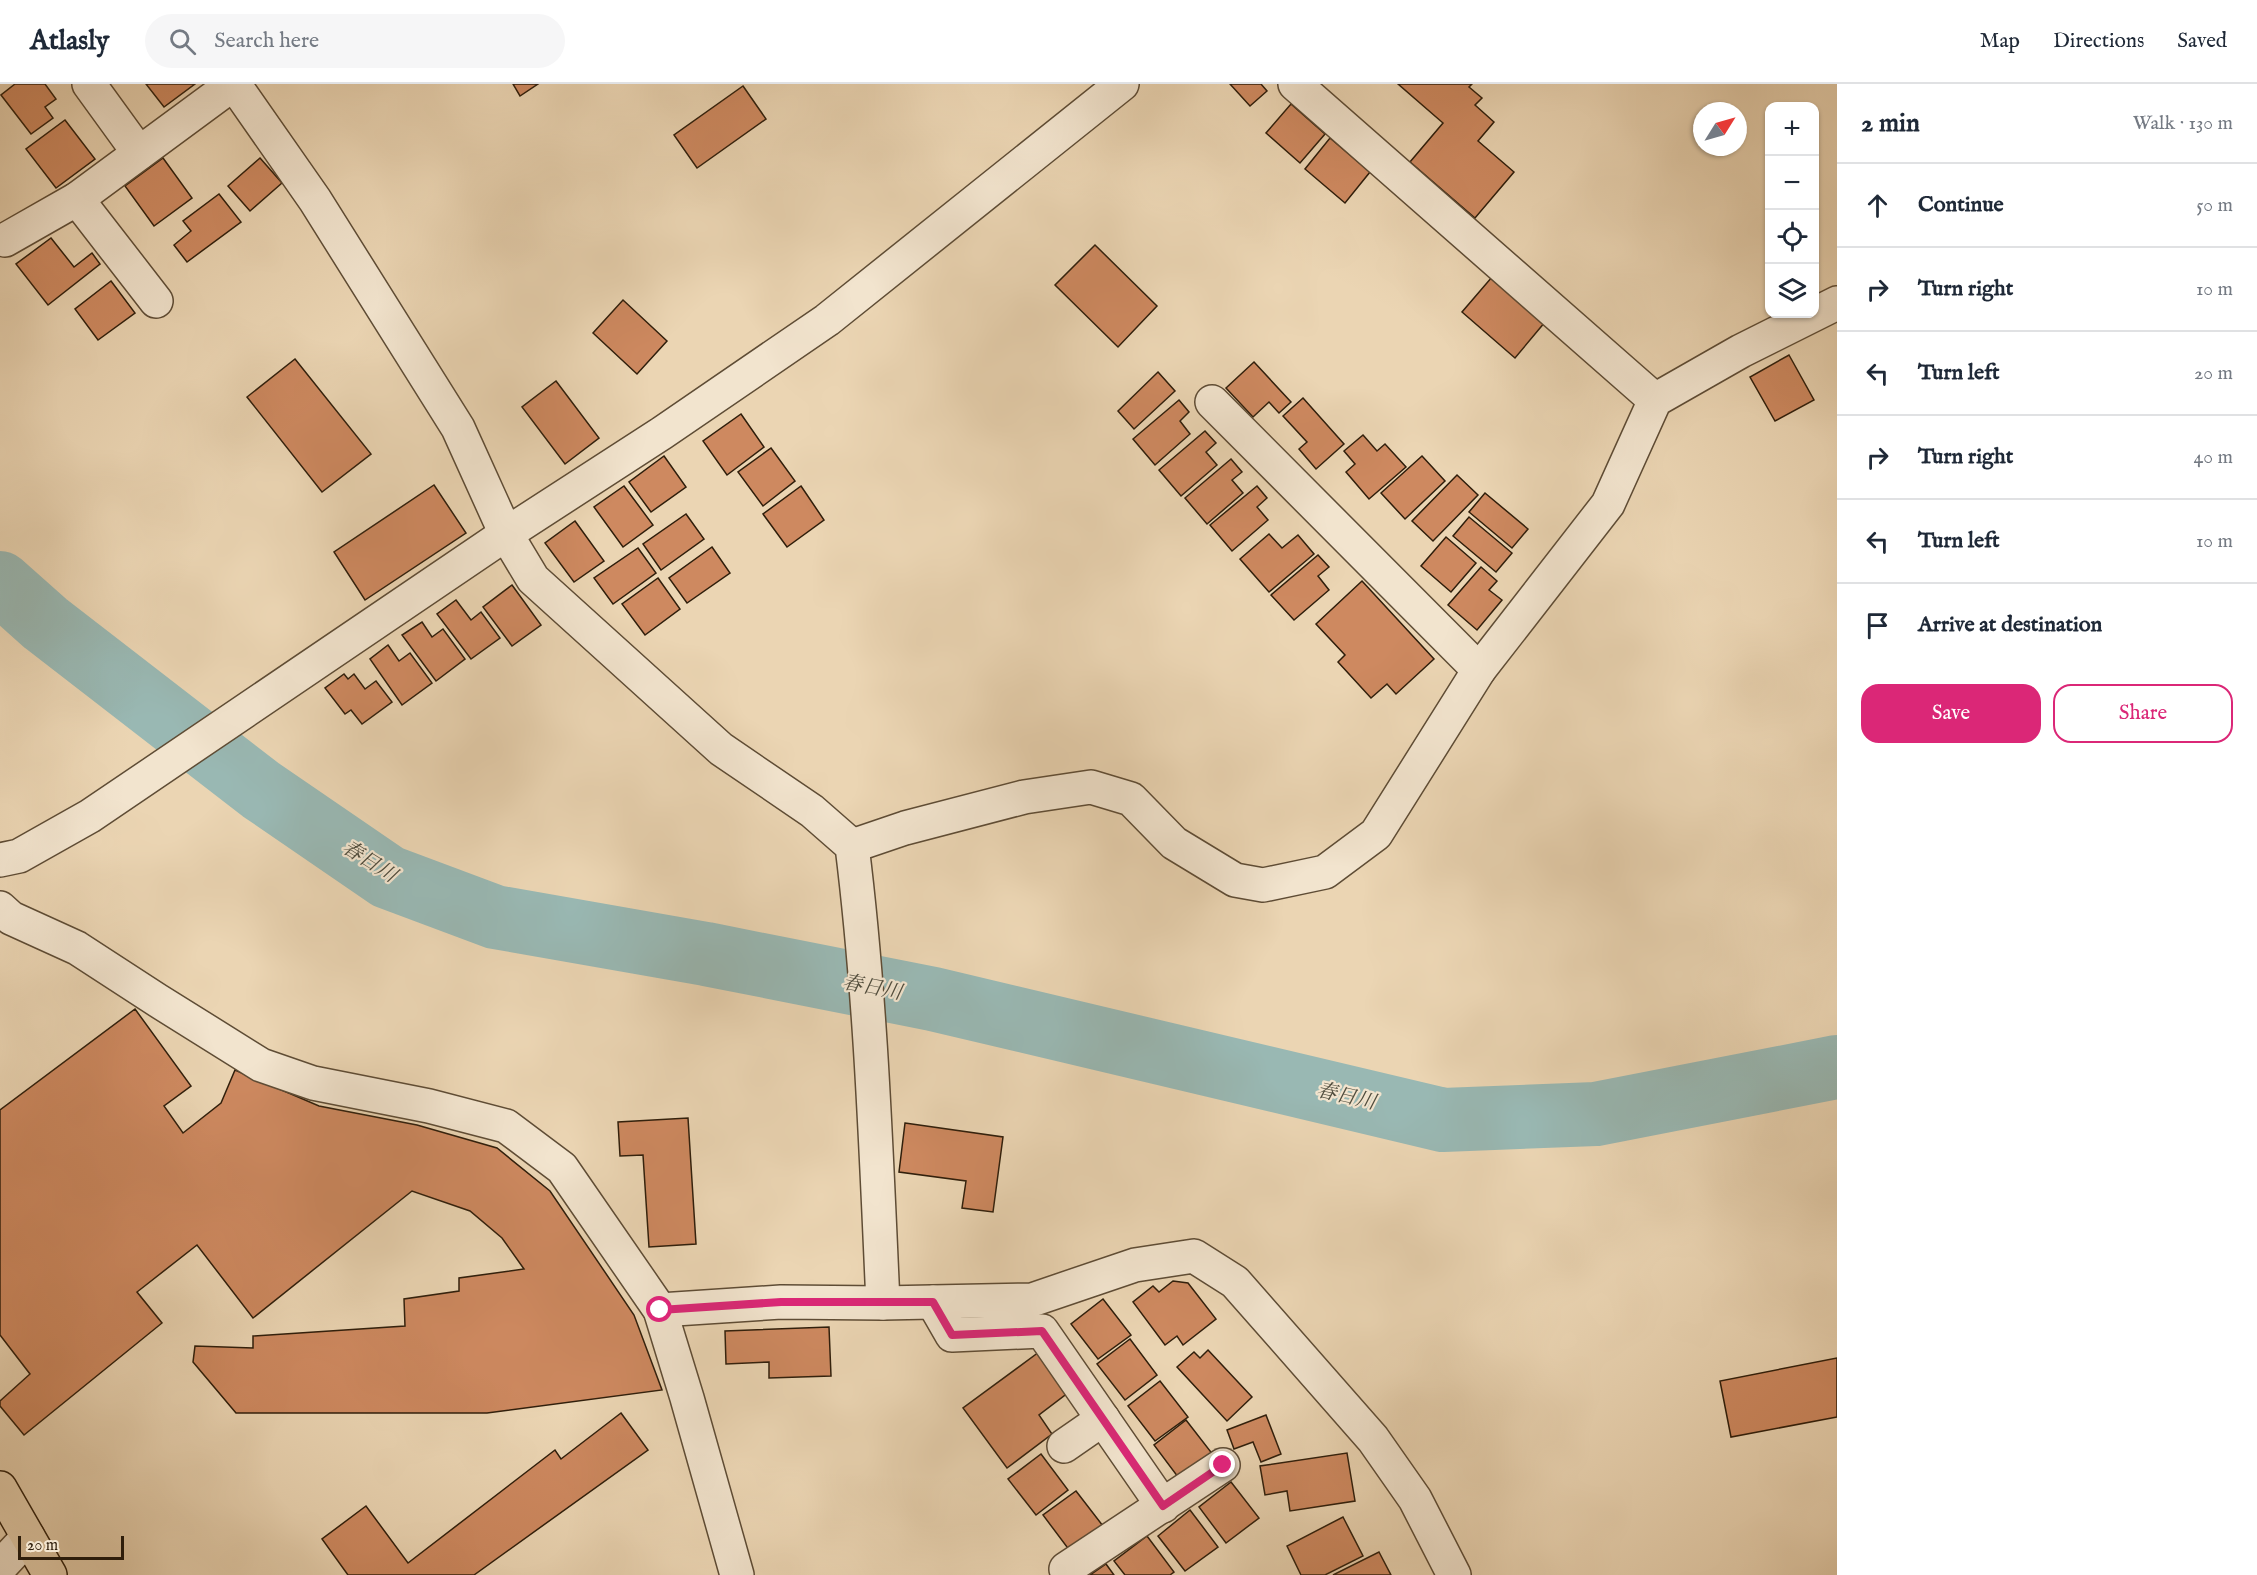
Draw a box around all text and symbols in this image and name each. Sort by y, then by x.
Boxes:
search box [145,14,565,68]
text: Atlasly [30,24,109,59]
icon: search [166,25,199,58]
text: Search here [214,27,319,55]
text: Map [1980,28,2020,55]
text: Directions [2053,28,2144,55]
text: Saved [2177,28,2227,55]
north arrow [1693,102,1747,156]
map controls [1765,102,1819,318]
button: + [1765,102,1819,156]
text: 2 min [1861,107,1920,140]
text: Walk · 130 m [2133,111,2233,136]
button: − [1765,156,1819,210]
icon: ahead [1861,189,1894,222]
text: Continue [1918,191,2004,219]
text: 50 m [2196,193,2233,218]
button: locate [1765,210,1819,264]
button: layers [1765,264,1819,318]
icon: right [1861,273,1894,306]
text: Turn right [1918,275,2013,303]
text: 10 m [2196,277,2233,302]
icon: left [1861,357,1894,390]
text: Turn left [1918,359,2000,387]
text: 20 m [2194,361,2233,386]
icon: right [1861,441,1894,474]
text: Turn right [1918,443,2013,471]
text: 40 m [2194,445,2233,470]
icon: left [1861,525,1894,558]
text: Turn left [1918,527,2000,555]
text: 10 m [2196,529,2233,554]
icon: arrive [1861,609,1894,642]
text: Arrive at destination [1918,611,2102,639]
button: Save [1861,684,2041,743]
button: Share [2053,684,2233,743]
water label: 春日川 [337,836,403,890]
water label: 春日川 [840,970,906,1006]
water label: 春日川 [1314,1078,1380,1116]
route start [646,1296,672,1322]
route end [1209,1451,1235,1477]
scale bar [18,1533,124,1560]
text: 20 m [27,1536,58,1556]

